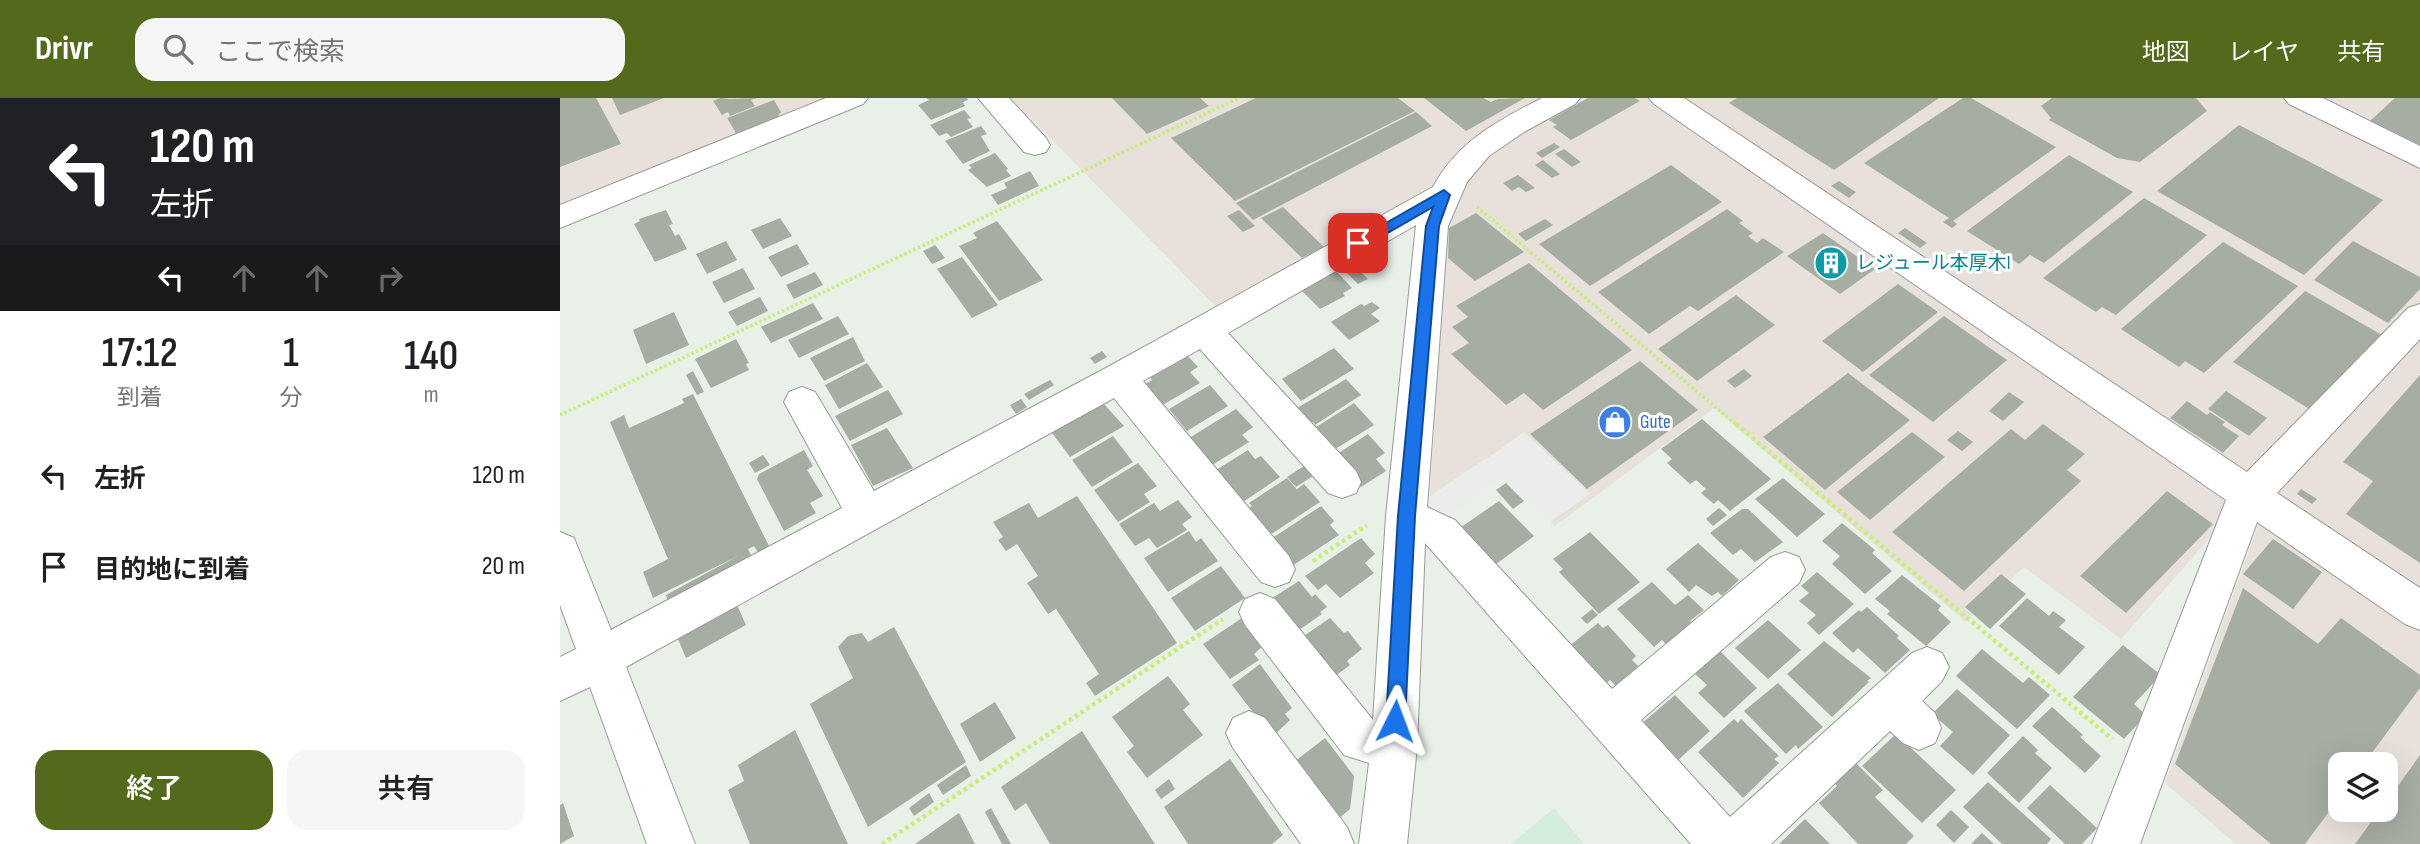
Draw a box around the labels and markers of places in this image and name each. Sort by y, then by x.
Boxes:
pin [1328,213,1388,273]
building icon: レジュール本厚木I [1812,244,1850,282]
place label: レジュール本厚木I [1856,252,2011,275]
shop icon: Gute [1596,403,1634,441]
place label: Gute [1640,411,1671,434]

